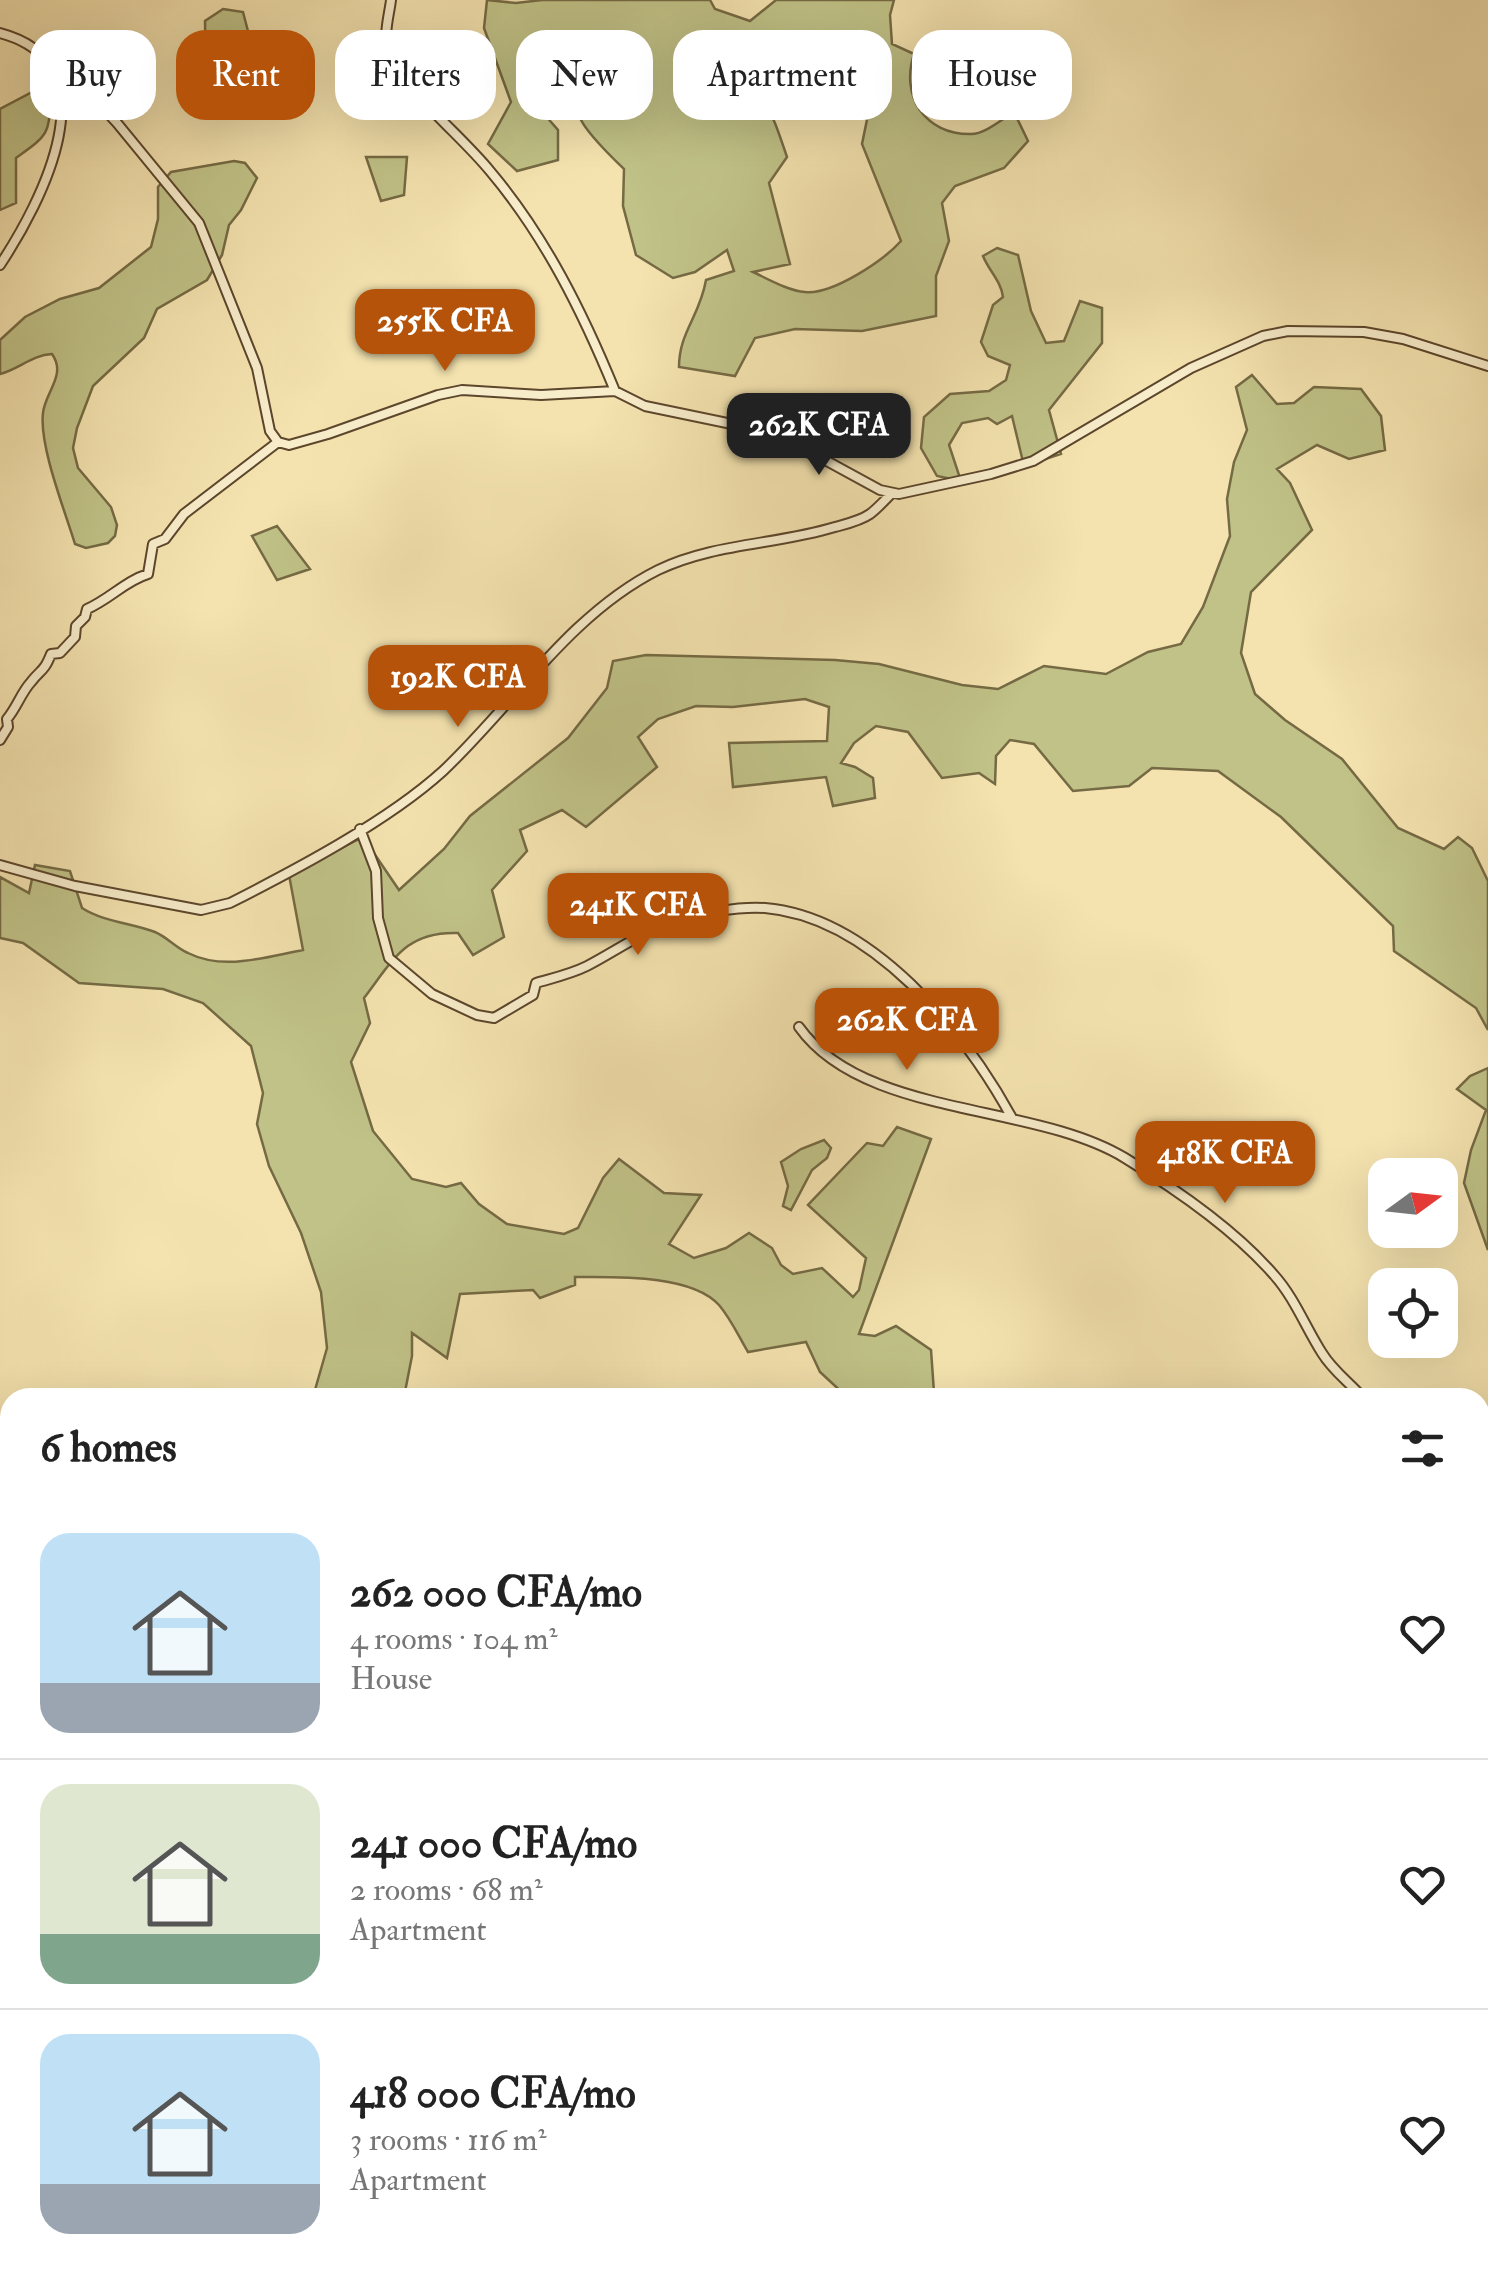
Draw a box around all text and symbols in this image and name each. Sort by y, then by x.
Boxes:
chip: Buy [30,30,156,120]
chip: Rent [176,30,315,120]
chip: Filters [335,30,496,120]
chip: New [516,30,653,120]
chip: Apartment [673,30,892,120]
chip: House [912,30,1072,120]
pin: 255K CFA [342,289,548,374]
text: 255K CFA [377,301,513,341]
pin: 262K CFA [716,393,922,478]
text: 262K CFA [749,405,889,445]
pin: 192K CFA [355,645,561,730]
text: 192K CFA [390,657,526,697]
pin: 241K CFA [535,873,741,958]
text: 241K CFA [570,885,706,925]
pin: 262K CFA [804,988,1010,1073]
text: 262K CFA [837,1000,977,1040]
pin: 418K CFA [1122,1121,1328,1206]
text: 418K CFA [1157,1133,1293,1173]
north arrow [1368,1158,1458,1248]
map controls [1368,1158,1458,1358]
button: locate [1368,1268,1458,1358]
icon: filters [1395,1421,1450,1476]
text: 6 homes [40,1422,177,1474]
text: 262 000 CFA/mo [350,1567,642,1619]
icon: home [120,1573,240,1693]
icon: heart [1395,1606,1450,1661]
text: 4 rooms · 104 m² [350,1619,558,1659]
text: House [350,1659,432,1699]
text: 241 000 CFA/mo [350,1818,637,1870]
icon: home [120,1824,240,1944]
icon: heart [1395,1857,1450,1912]
text: 2 rooms · 68 m² [350,1870,543,1910]
text: Apartment [350,1910,487,1950]
text: 418 000 CFA/mo [350,2068,636,2120]
icon: home [120,2074,240,2194]
icon: heart [1395,2107,1450,2162]
text: 3 rooms · 116 m² [350,2120,547,2160]
text: Apartment [350,2160,487,2200]

